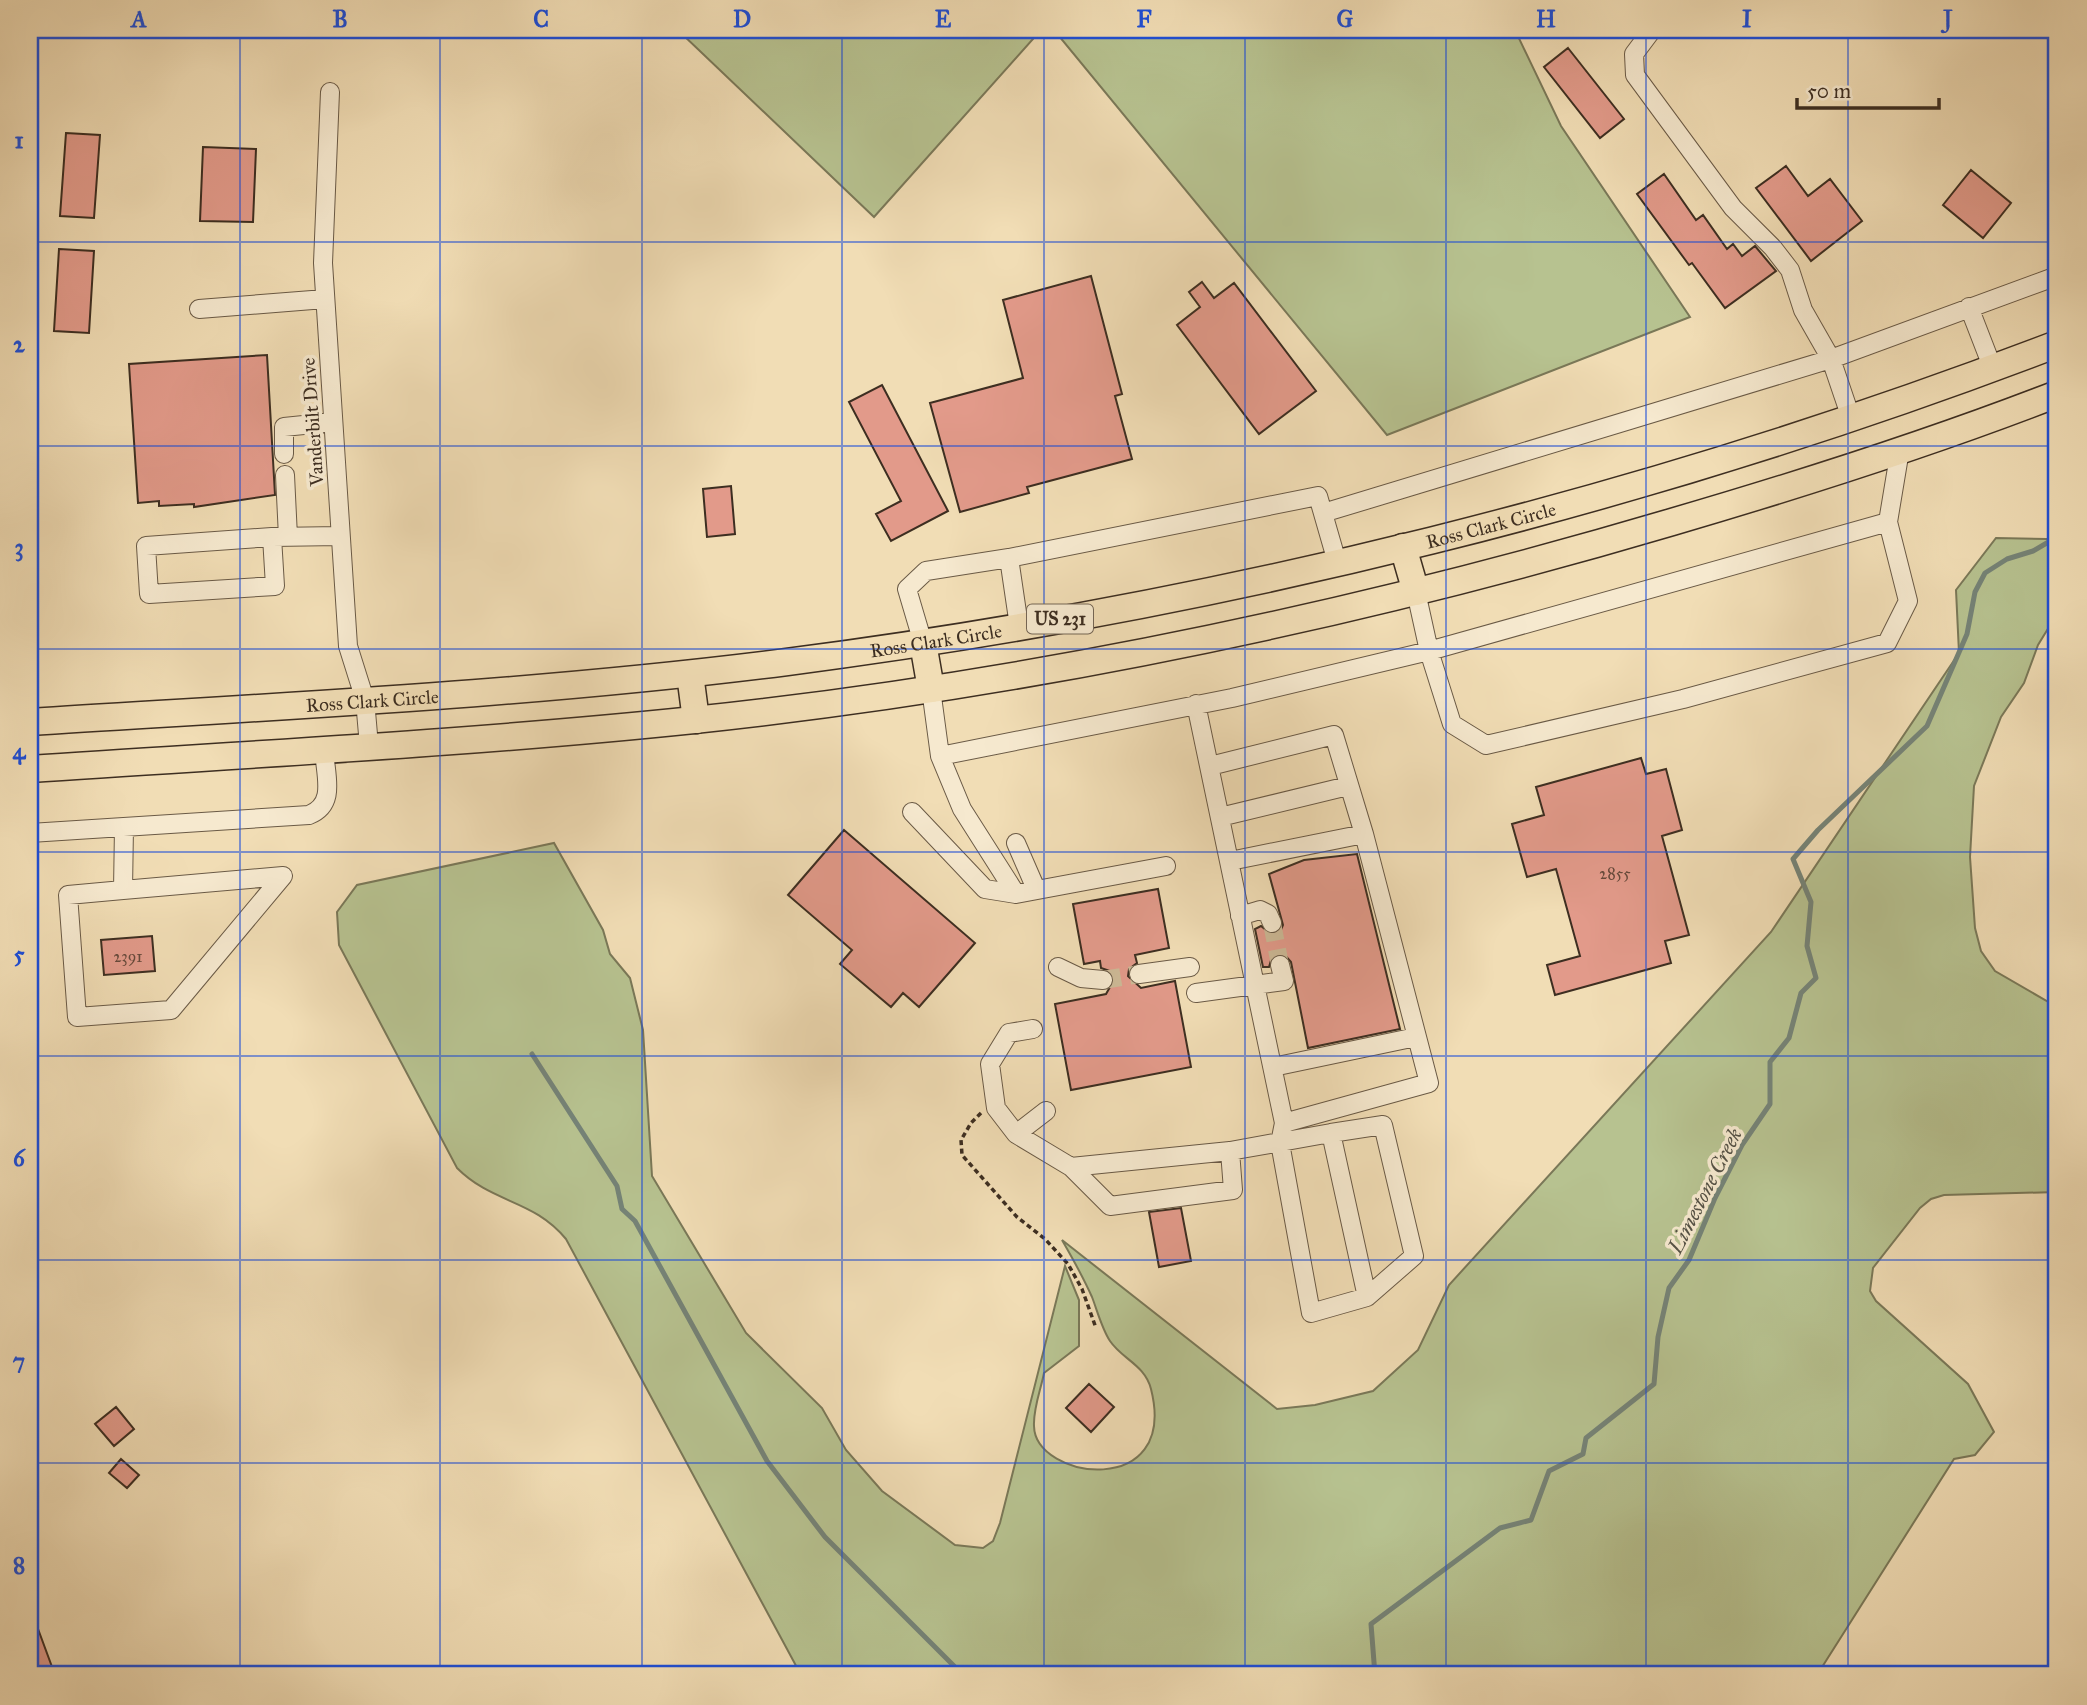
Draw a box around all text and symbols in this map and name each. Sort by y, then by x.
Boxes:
text: A [129,5,147,33]
text: B [332,5,348,33]
text: C [533,5,549,33]
text: D [733,5,751,33]
text: E [935,5,952,33]
text: F [1136,5,1152,33]
text: G [1337,5,1354,33]
text: H [1536,5,1556,33]
text: I [1742,5,1752,33]
text: J [1940,5,1953,34]
scale bar [1797,66,1938,110]
text: 50 m [1807,78,1852,104]
text: 1 [14,126,24,154]
text: 2 [13,330,25,358]
street label: Vanderbilt Drive [297,357,329,488]
street label: Ross Clark Circle [1424,498,1558,553]
text: 3 [14,533,24,562]
road number: US 231 [1027,604,1093,634]
street label: Ross Clark Circle [869,619,1004,663]
street label: Ross Clark Circle [305,685,440,717]
text: 4 [13,737,27,765]
house number: 2855 [1599,864,1631,883]
text: 5 [14,940,25,968]
house number: 2391 [113,947,143,966]
water label: Limestone Creek [1662,1123,1748,1259]
text: 6 [13,1144,26,1172]
text: 7 [13,1347,25,1375]
text: 8 [13,1551,25,1579]

